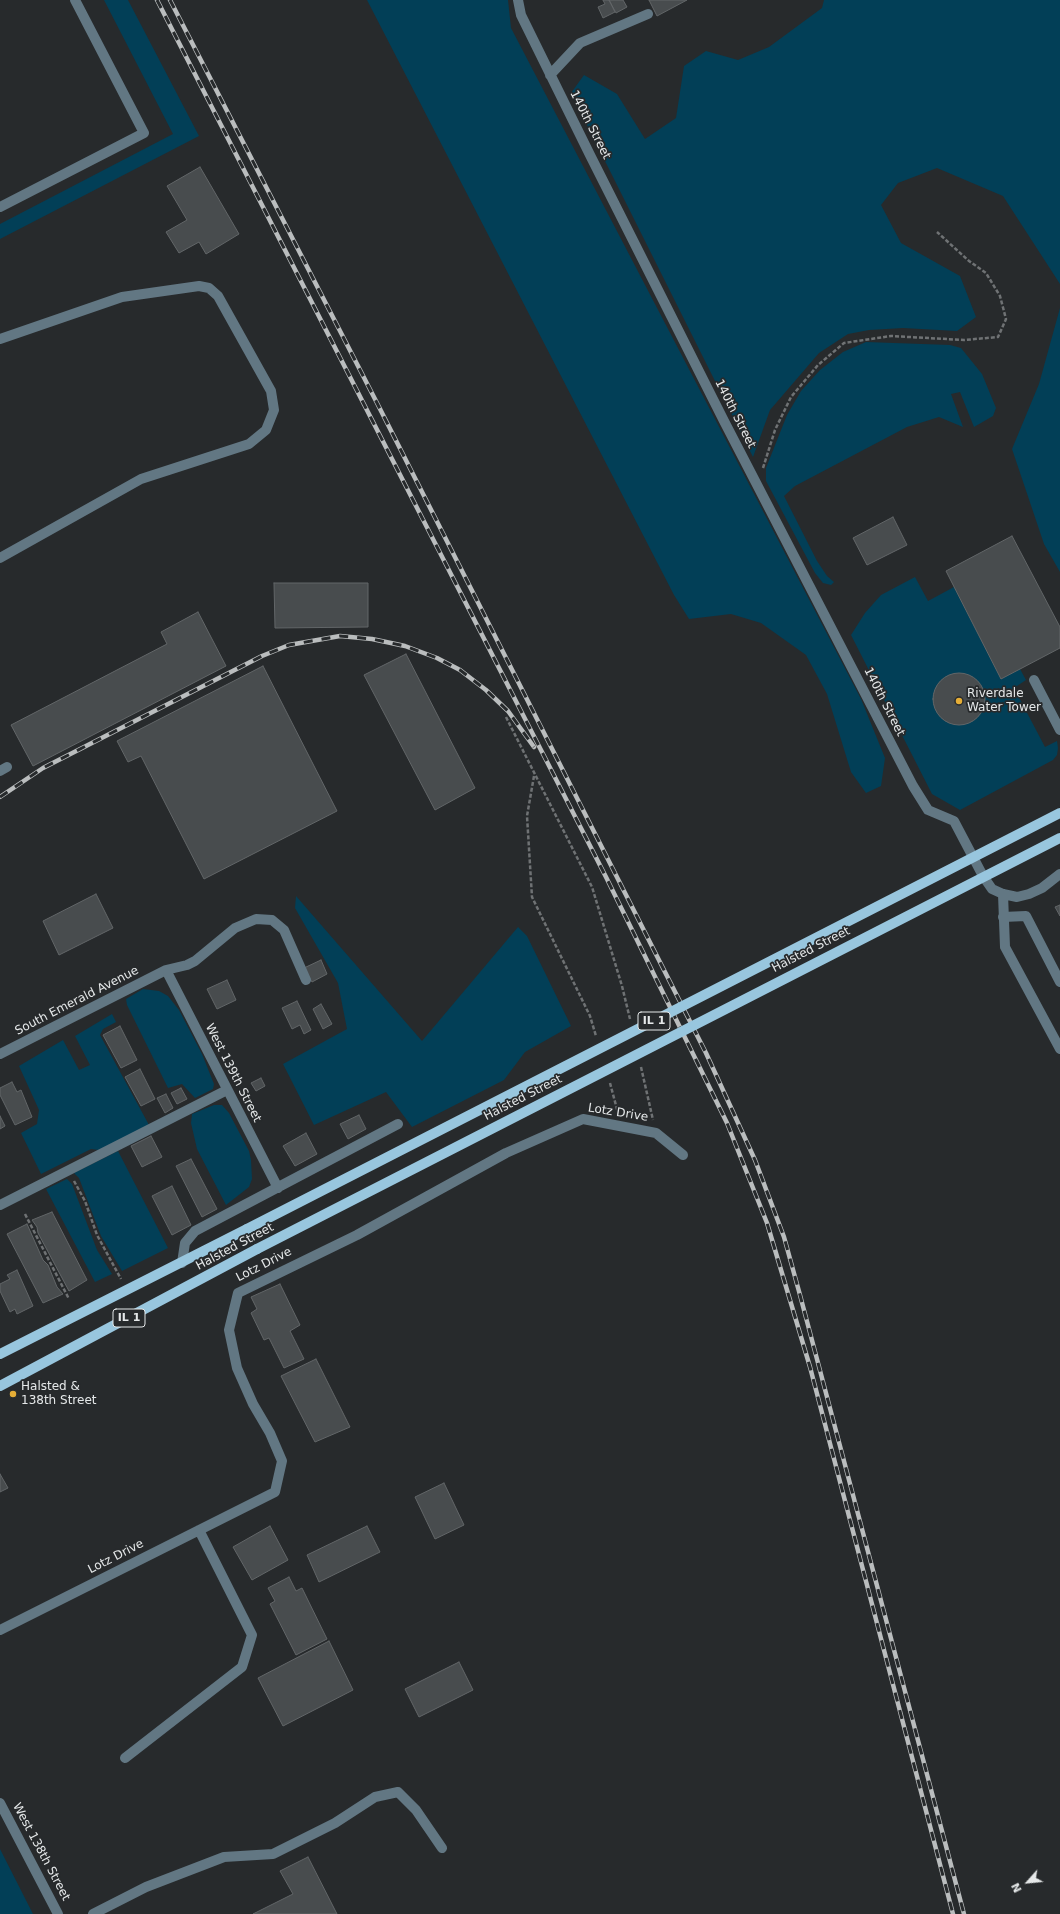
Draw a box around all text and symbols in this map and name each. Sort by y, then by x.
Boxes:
street label: 140th Street [566,88,614,162]
street label: 140th Street [711,377,759,451]
street label: 140th Street [860,665,908,739]
place label: Riverdale Water Tower [967,687,1041,715]
marker: Riverdale Water Tower [954,696,964,706]
street label: Halsted Street [769,924,853,976]
street label: South Emerald Avenue [13,963,141,1039]
road number: IL 1 [638,1012,670,1030]
street label: West 139th Street [202,1021,264,1125]
street label: Halsted Street [481,1072,565,1124]
street label: Lotz Drive [587,1101,649,1125]
street label: Halsted Street [194,1220,276,1274]
street label: Lotz Drive [234,1245,294,1285]
road number: IL 1 [113,1309,145,1327]
place label: Halsted & 138th Street [21,1380,96,1408]
marker: Halsted & 138th Street [8,1389,18,1399]
street label: Lotz Drive [86,1537,146,1577]
street label: West 138th Street [9,1801,73,1903]
north arrow [1008,1862,1048,1902]
text: N [1009,1881,1025,1895]

